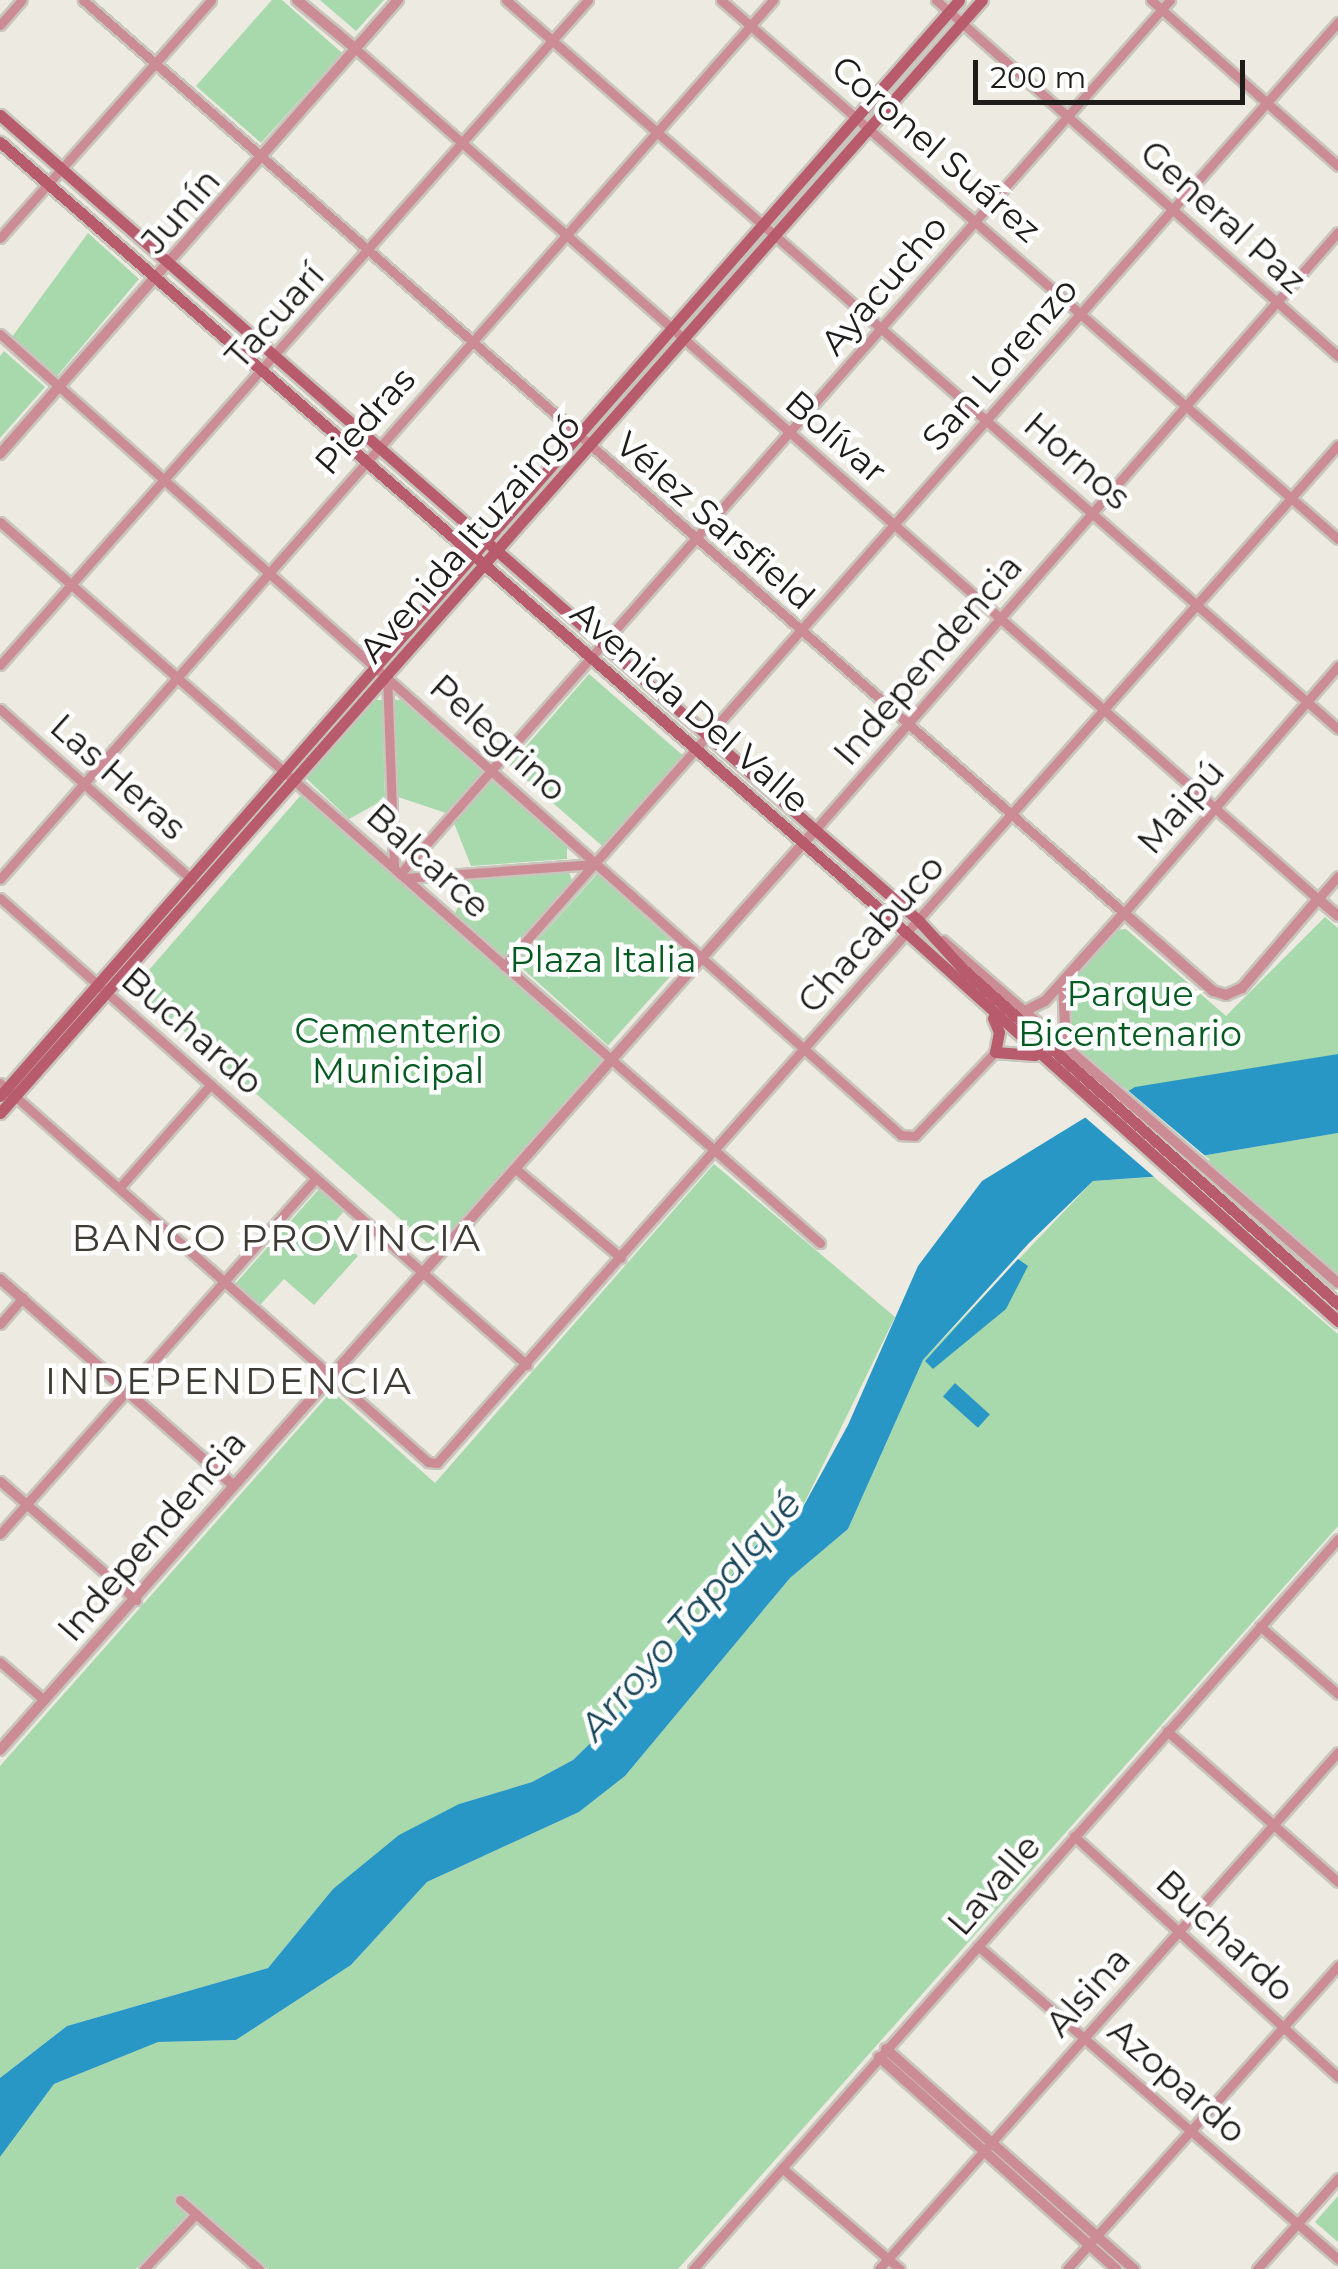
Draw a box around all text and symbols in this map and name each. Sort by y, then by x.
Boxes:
scale bar [978,40,1250,102]
street label: Coronel Suárez [823,47,1049,251]
text: 200 m [990,59,1086,96]
street label: General Paz [1132,132,1314,302]
street label: Junín [133,160,229,262]
street label: Ayacucho [812,207,956,363]
street label: Tacuarí [217,255,333,377]
street label: San Lorenzo [914,269,1086,459]
street label: Piedras [306,359,424,483]
street label: Bolívar [777,382,895,492]
street label: Hornos [1015,404,1139,518]
street label: Avenida Ituzaingó [350,405,590,671]
street label: Vélez Sarsfield [607,423,823,619]
street label: Independencia [825,546,1031,774]
street label: Avenida Del Valle [562,592,818,822]
street label: Pelegrino [421,666,575,810]
street label: Las Heras [42,705,194,849]
street label: Maipú [1129,751,1233,863]
street label: Balcarce [358,795,498,927]
street label: Chacabuco [789,846,953,1022]
park label: Plaza Italia [509,939,697,981]
street label: Buchardo [113,958,271,1104]
park label: Parque Bicentenario [1018,973,1242,1055]
park label: Cementerio Municipal [295,1010,501,1092]
district label: BANCO PROVINCIA [71,1215,483,1261]
district label: INDEPENDENCIA [45,1358,413,1404]
street label: Independencia [49,1422,255,1650]
water label: Arroyo Tapalqué [569,1481,811,1749]
street label: Lavalle [939,1826,1049,1944]
street label: Buchardo [1147,1862,1303,2010]
street label: Alsina [1037,1939,1139,2045]
street label: Azopardo [1100,2010,1254,2152]

